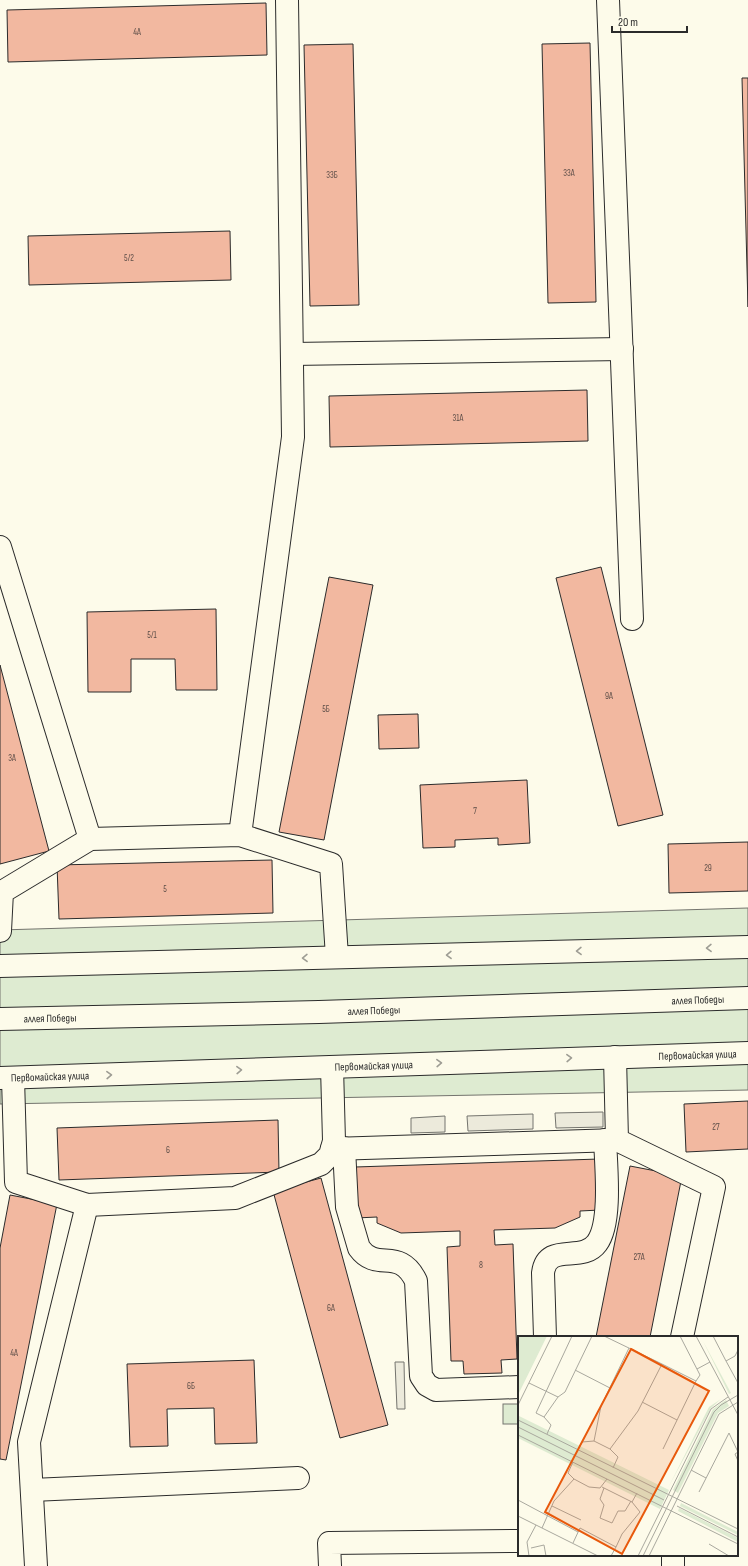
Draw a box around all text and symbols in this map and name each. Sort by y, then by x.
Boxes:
scale bar [612,8,687,34]
text: 20 m [618,15,638,30]
house number: 4А [133,27,141,38]
house number: 33А [563,168,575,179]
house number: 33Б [326,170,338,181]
house number: 5/2 [124,253,134,264]
house number: 31А [453,413,464,424]
house number: 5/1 [147,630,158,641]
house number: 9А [605,691,613,702]
house number: 5Б [322,704,330,715]
house number: 3А [8,753,16,764]
house number: 7 [473,806,477,817]
house number: 29 [704,863,712,874]
house number: 5 [163,884,167,895]
one-way arrow [706,944,712,952]
one-way arrow [576,947,582,955]
one-way arrow [446,950,452,959]
one-way arrow [302,954,308,962]
street label: аллея Победы [671,993,724,1007]
street label: аллея Победы [347,1003,400,1018]
street label: аллея Победы [24,1011,76,1025]
street label: Первомайская улица [658,1047,737,1063]
one-way arrow [566,1054,572,1062]
street label: Первомайская улица [334,1058,413,1074]
one-way arrow [436,1059,442,1067]
one-way arrow [236,1066,242,1074]
street label: Первомайская улица [11,1069,89,1085]
one-way arrow [106,1070,112,1079]
house number: 27 [712,1122,720,1133]
house number: 6 [166,1145,170,1156]
house number: 27А [633,1252,645,1263]
house number: 8 [479,1260,483,1271]
house number: 6А [327,1303,335,1314]
inset map [518,1336,738,1556]
house number: 4А [10,1348,18,1359]
house number: 6Б [187,1381,195,1392]

